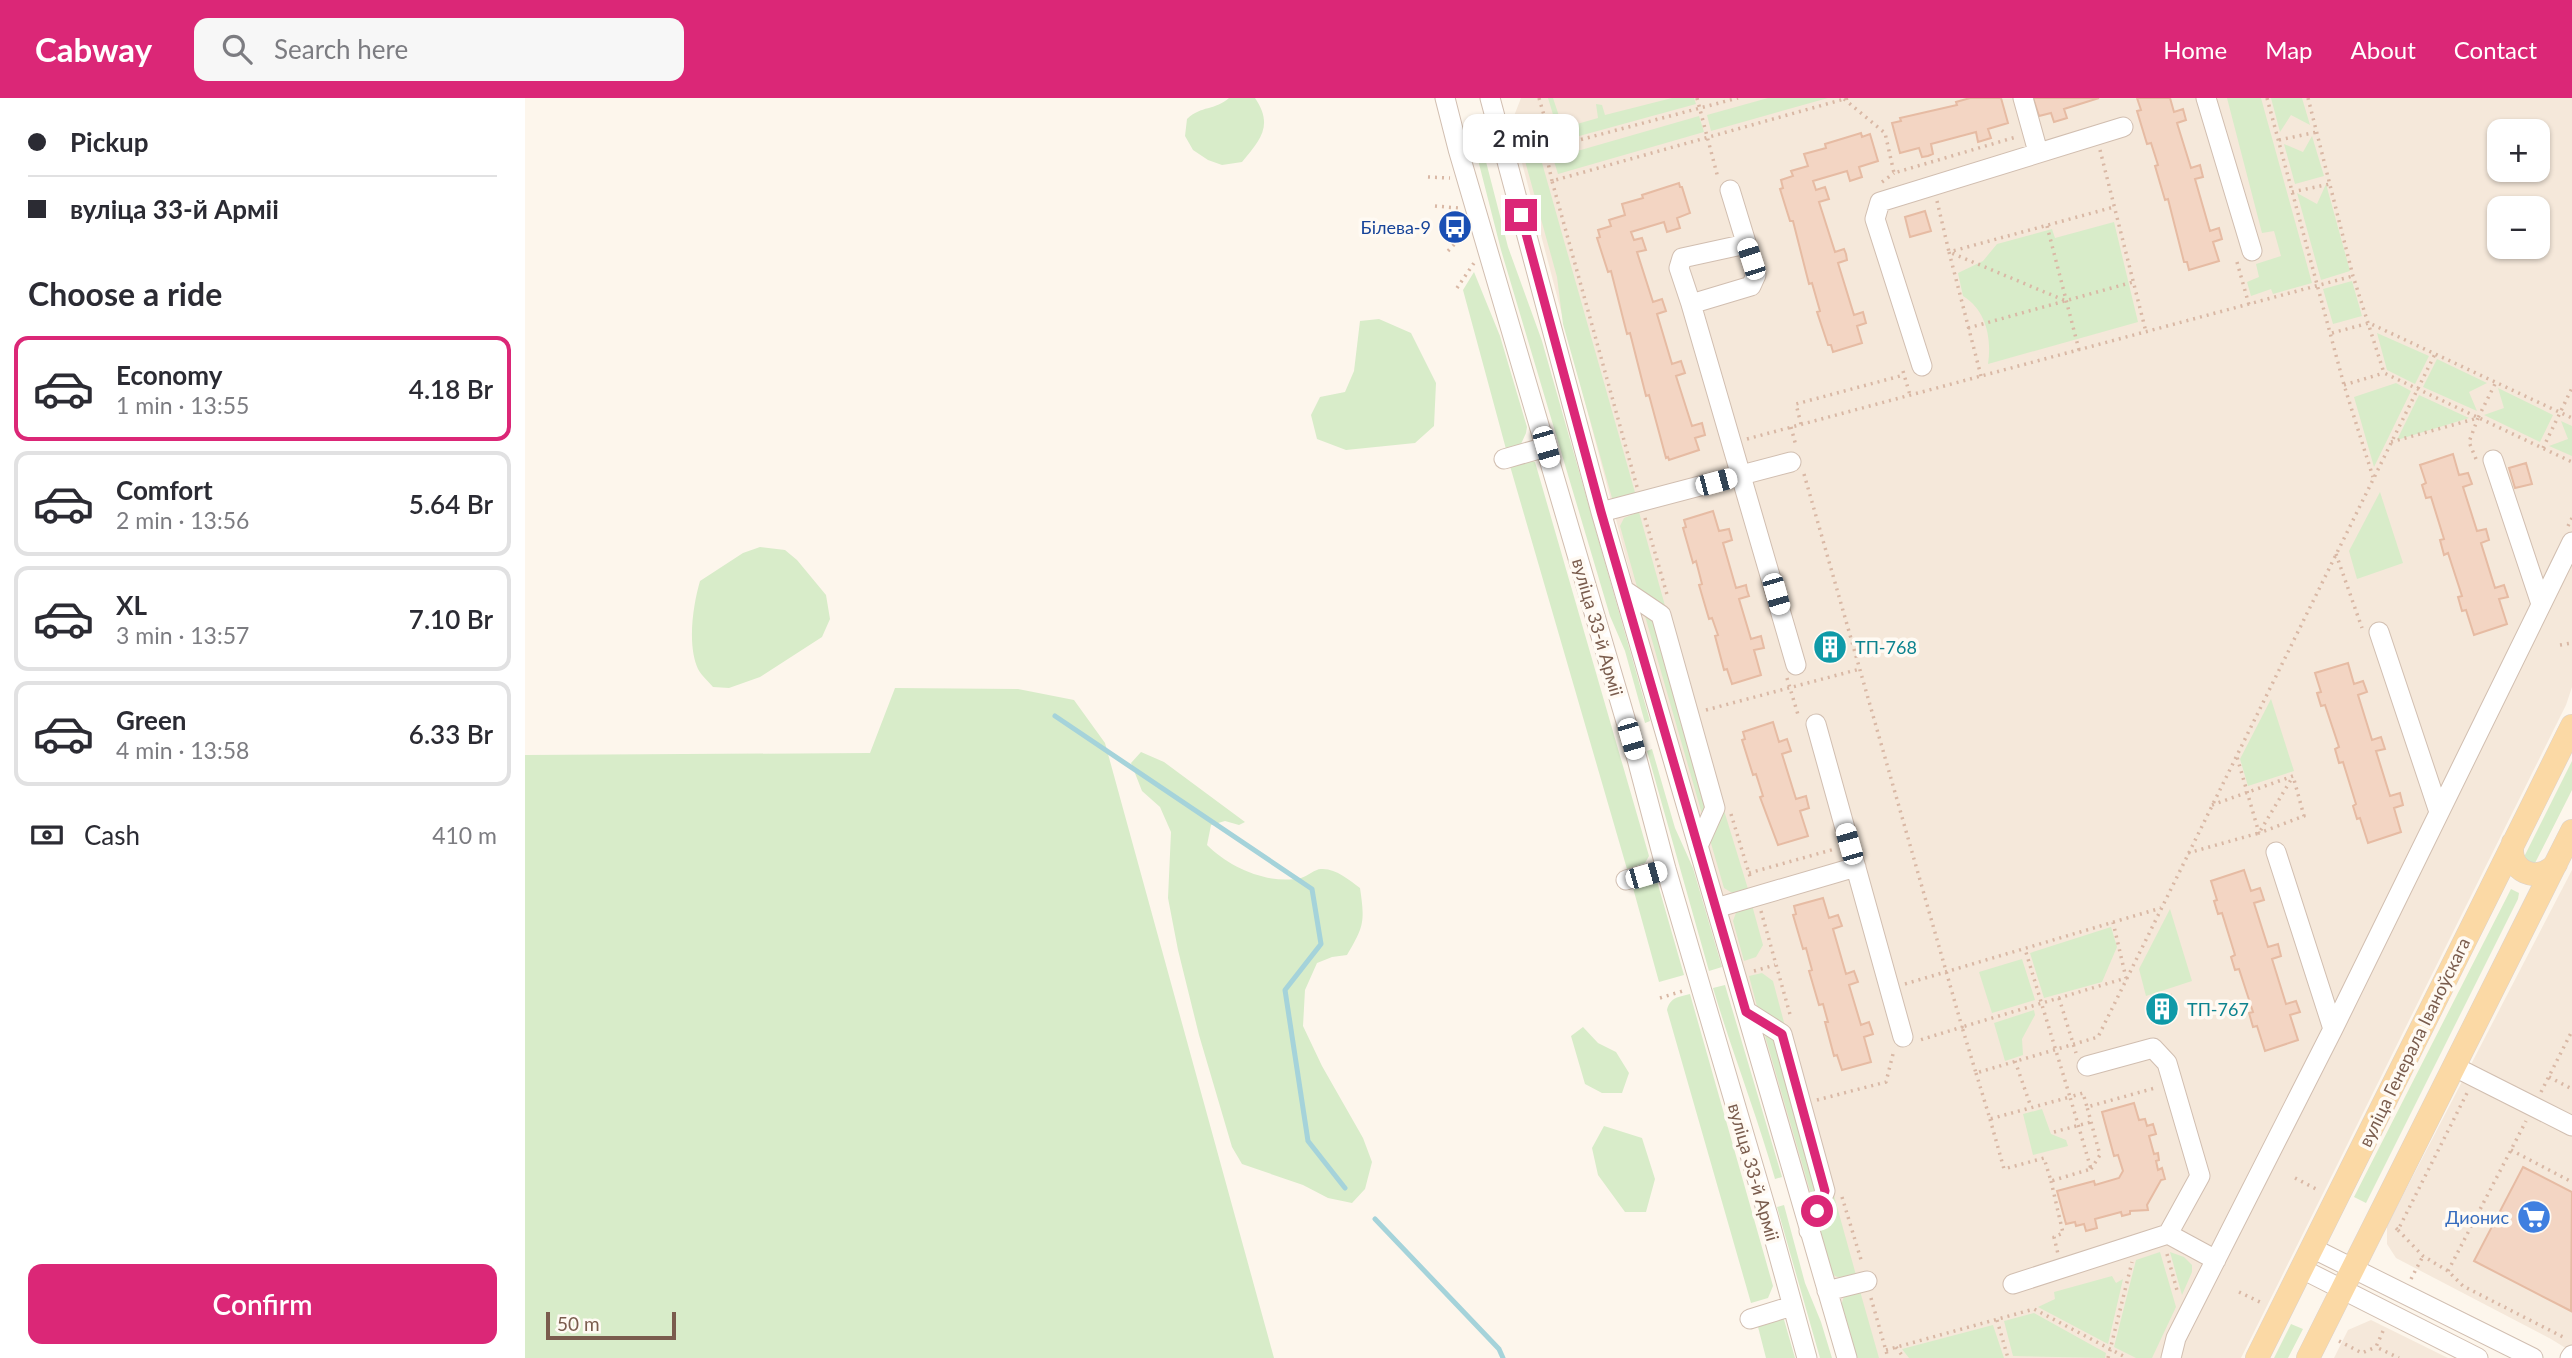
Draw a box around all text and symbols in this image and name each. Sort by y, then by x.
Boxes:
search box [194,18,684,81]
text: Cabway [35,29,152,69]
icon: search [218,30,256,68]
text: Search here [274,33,408,65]
text: Home [2163,35,2227,64]
text: Map [2265,35,2313,64]
text: About [2351,35,2416,64]
text: Contact [2454,35,2537,64]
callout: 2 min [1463,114,1579,162]
map controls [2487,119,2550,259]
button: + [2487,119,2550,182]
text: 2 min [1493,124,1549,152]
text: Pickup [70,126,149,158]
text: вуліца 33-й Арміі [70,193,279,225]
button: − [2487,196,2550,259]
route end [1505,199,1537,231]
bus stop icon: Білева-9 [1436,208,1474,246]
place label: Білева-9 [1361,216,1431,238]
car [1735,236,1768,282]
text: Choose a ride [28,274,222,313]
icon: car [32,357,95,420]
text: Economy [116,359,222,391]
text: 4.18 Br [409,373,493,405]
text: 1 min · 13:55 [116,391,249,419]
car [1531,424,1562,470]
car [1693,466,1740,498]
icon: car [32,472,95,535]
text: Comfort [116,474,213,506]
text: 5.64 Br [409,488,493,520]
text: 2 min · 13:56 [116,506,249,534]
street label: вуліца 33-й Арміі [1568,555,1628,699]
car [1761,571,1792,617]
icon: car [32,587,95,650]
text: XL [116,589,147,621]
text: 7.10 Br [409,603,493,635]
text: 3 min · 13:57 [116,621,249,649]
building icon: ТП-768 [1811,628,1849,666]
place label: ТП-768 [1855,636,1917,658]
icon: car [32,702,95,765]
text: Green [116,704,186,736]
car [1616,716,1647,762]
text: 6.33 Br [409,718,493,750]
text: 4 min · 13:58 [116,736,249,764]
icon: cash [28,816,66,854]
text: Cash [84,819,140,851]
text: 410 m [432,821,497,849]
car [1834,821,1865,867]
car [1623,859,1670,891]
street label: вуліца Генерала Іваноўскага [2354,934,2474,1150]
building icon: ТП-767 [2143,990,2181,1028]
place label: ТП-767 [2187,998,2249,1020]
street label: вуліца 33-й Арміі [1724,1100,1784,1244]
route start [1801,1195,1833,1227]
supermarket icon: Дионис [2515,1198,2553,1236]
place label: Дионис [2445,1206,2509,1228]
button: Confirm [28,1264,497,1344]
scale bar [546,1309,675,1341]
text: 50 m [557,1312,600,1335]

